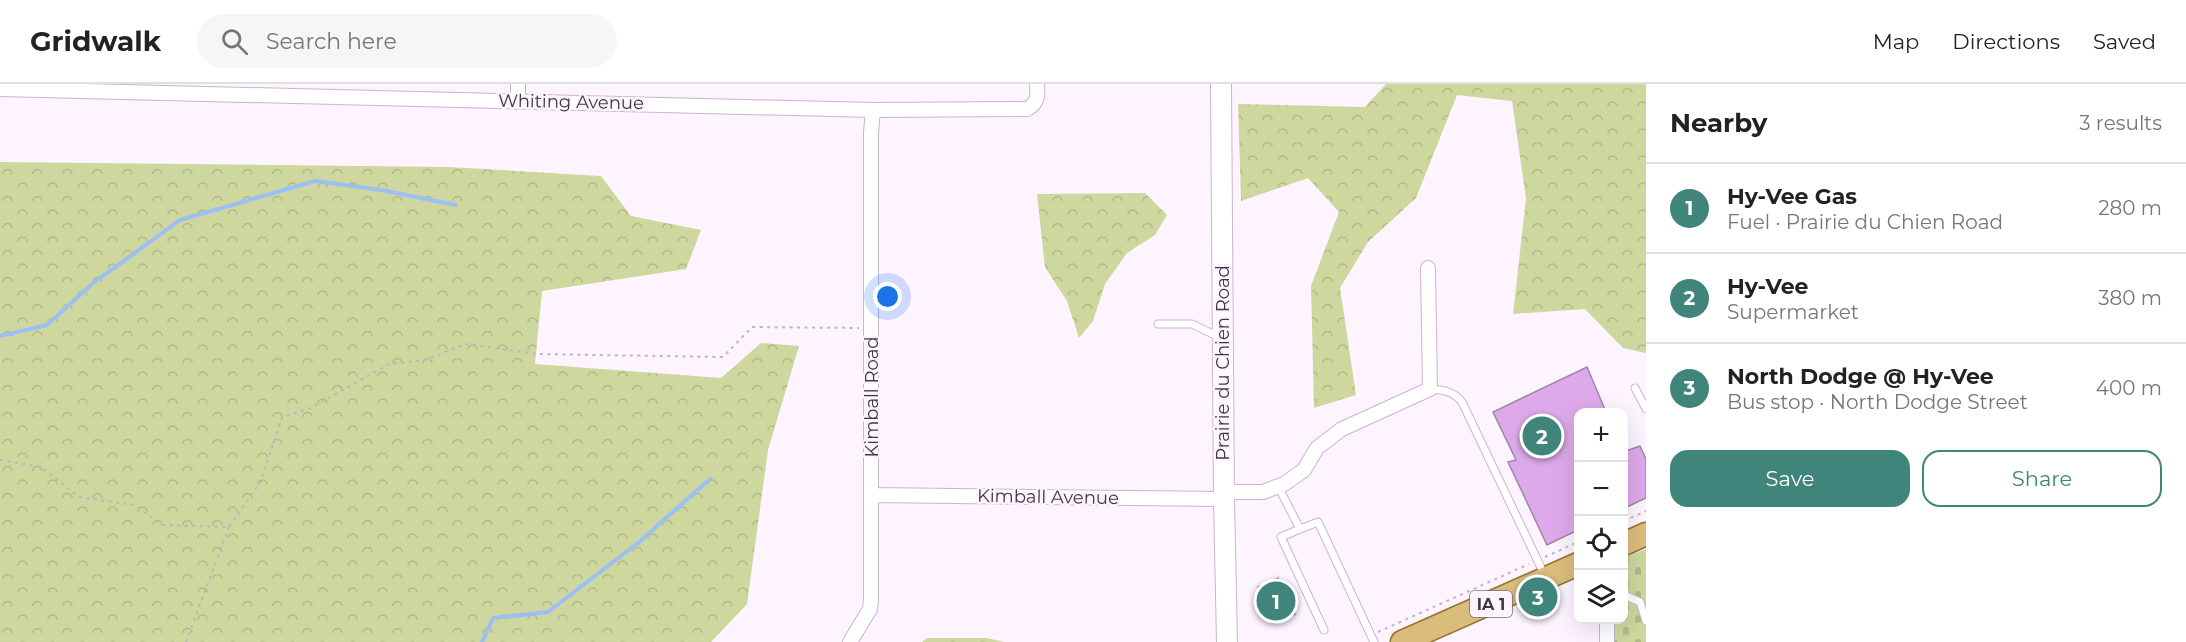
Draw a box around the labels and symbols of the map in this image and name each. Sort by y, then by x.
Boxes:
street label: Whiting Avenue [498,90,644,114]
street label: Prairie du Chien Road [1212,265,1234,461]
your location [873,282,902,311]
street label: Kimball Road [861,337,883,457]
pin: 2 [1522,414,1562,458]
street label: Kimball Avenue [977,485,1119,509]
pin: 3 [1518,574,1558,620]
pin: 1 [1256,578,1296,624]
road number: IA 1 [1470,591,1512,617]

